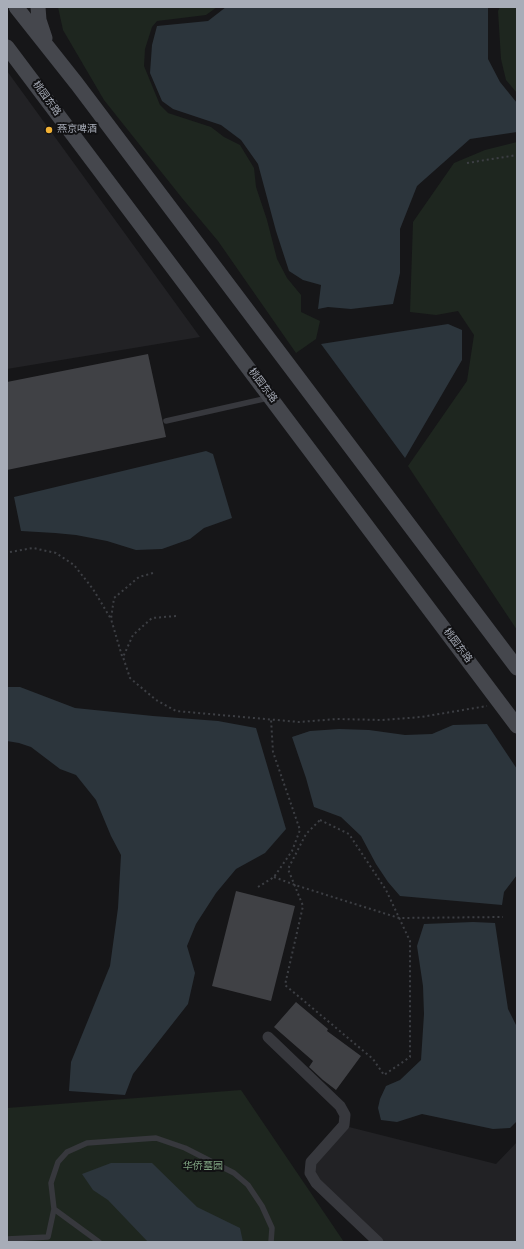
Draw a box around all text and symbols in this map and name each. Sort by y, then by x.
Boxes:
street label: 桃园东路 [29,79,63,119]
place label: 燕京啤酒 [57,124,97,136]
marker: 燕京啤酒 [44,125,54,135]
street label: 桃园东路 [245,366,279,406]
street label: 桃园东路 [440,626,474,666]
park label: 华侨墓园 [183,1161,223,1173]

